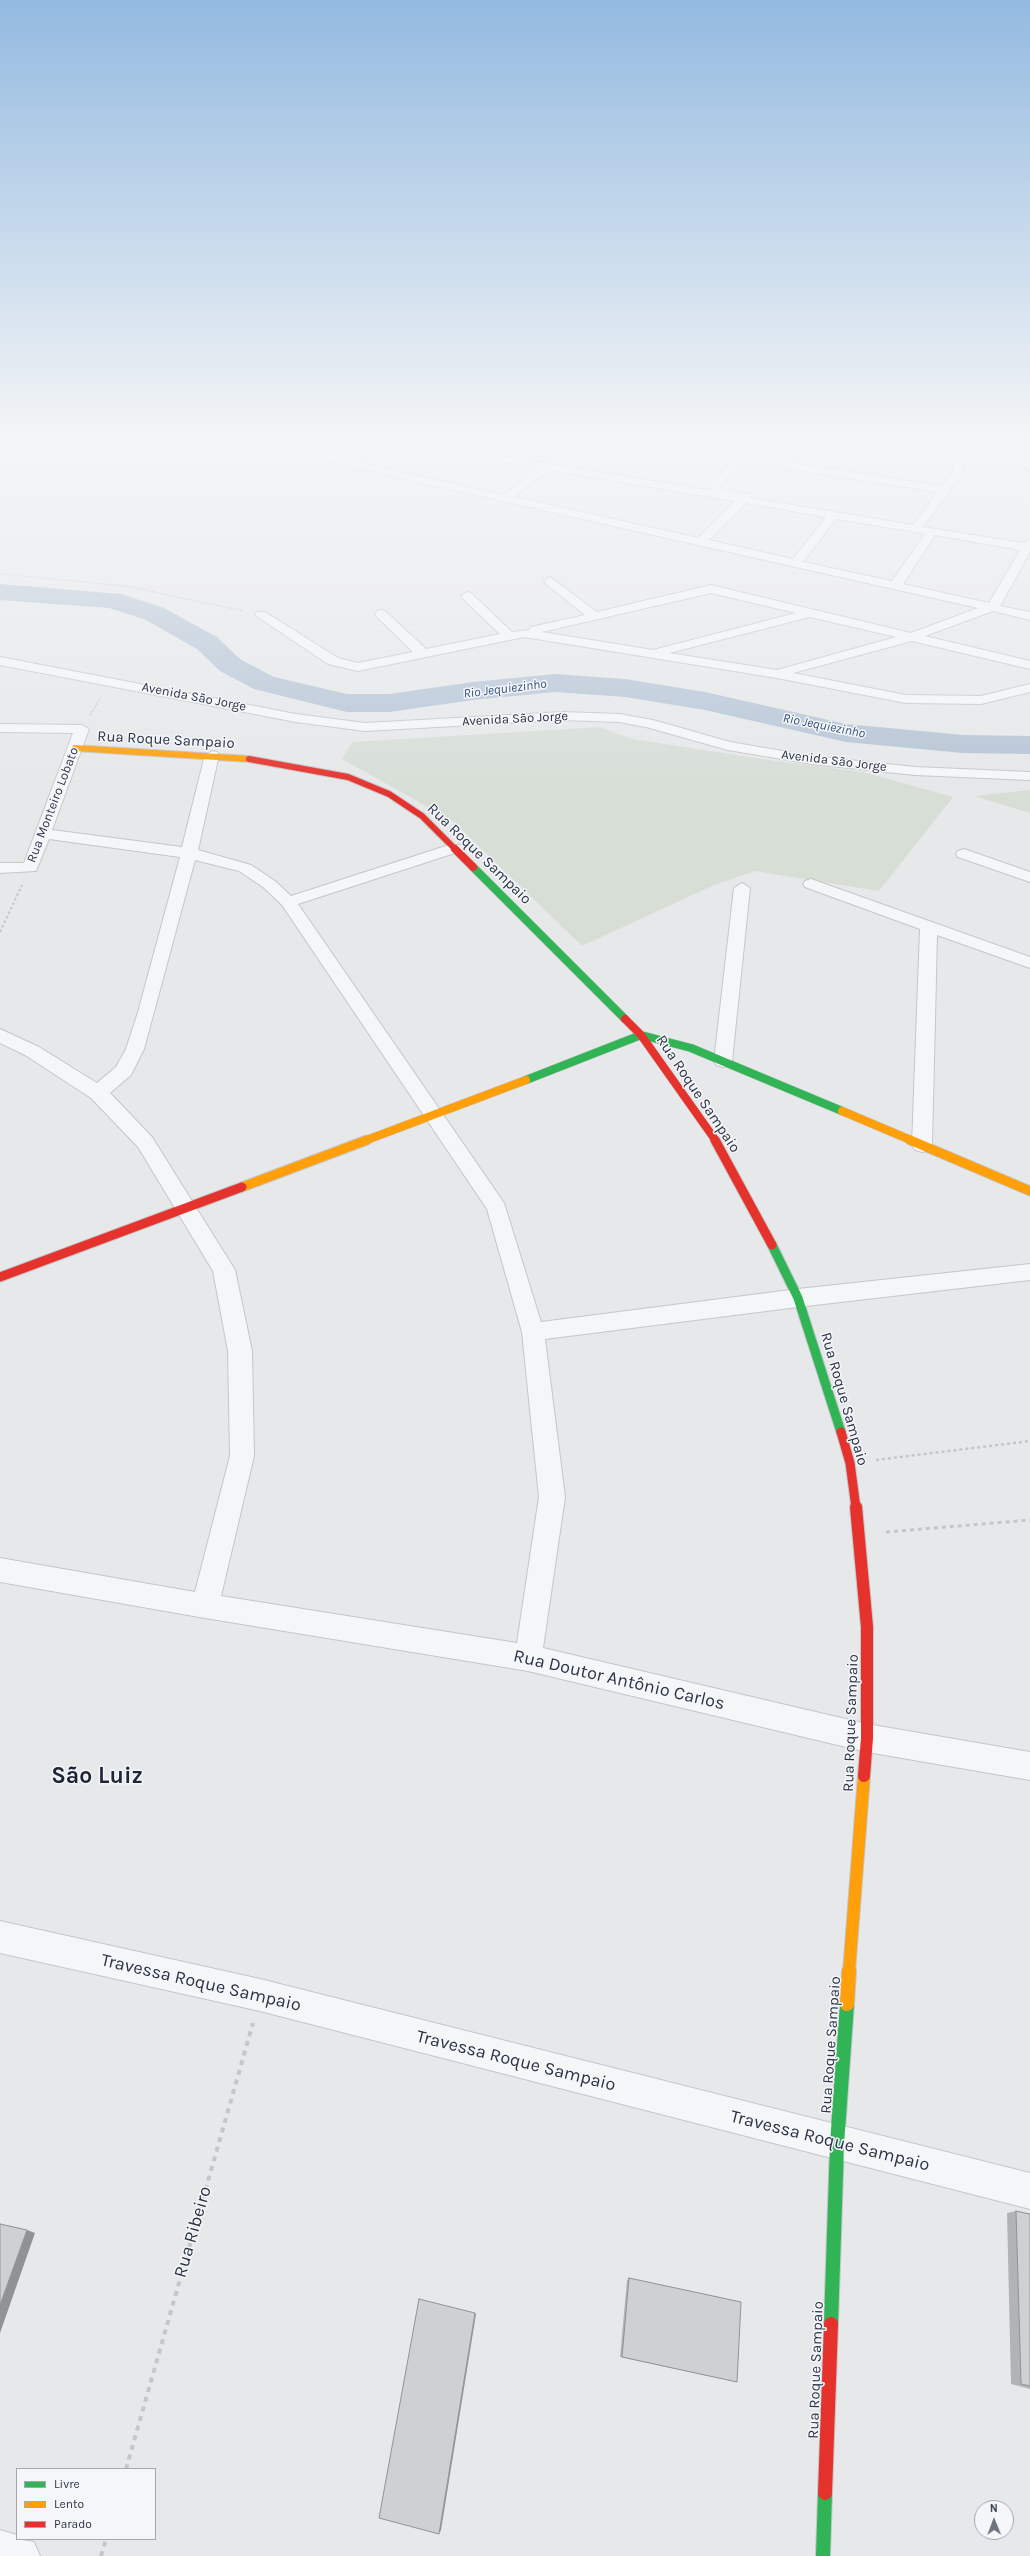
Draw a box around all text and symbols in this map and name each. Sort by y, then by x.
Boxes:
water label: Rio Jequiezinho [463,676,547,702]
street label: Avenida São Jorge [140,679,248,715]
street label: Avenida São Jorge [462,708,568,730]
water label: Rio Jequiezinho [781,710,867,742]
street label: Rua Roque Sampaio [97,727,235,753]
street label: Rua Monteiro Lobato [24,745,82,865]
street label: Avenida São Jorge [780,747,888,775]
street label: Rua Roque Sampaio [423,800,535,908]
street label: Rua Roque Sampaio [652,1032,744,1156]
street label: Rua Roque Sampaio [816,1330,872,1468]
street label: Rua Doutor Antônio Carlos [511,1645,727,1715]
street label: Rua Roque Sampaio [840,1654,862,1792]
district label: São Luiz [51,1762,143,1790]
street label: Travessa Roque Sampaio [99,1949,303,2017]
street label: Rua Roque Sampaio [817,1976,845,2114]
street label: Travessa Roque Sampaio [414,2026,618,2096]
street label: Travessa Roque Sampaio [728,2106,932,2176]
street label: Rua Ribeiro [170,2184,216,2280]
street label: Rua Roque Sampaio [805,2301,827,2439]
legend [16,2468,156,2540]
text: Livre [54,2477,80,2491]
text: Lento [54,2497,84,2511]
north arrow [974,2500,1014,2540]
text: N [990,2502,998,2515]
text: Parado [54,2517,92,2531]

